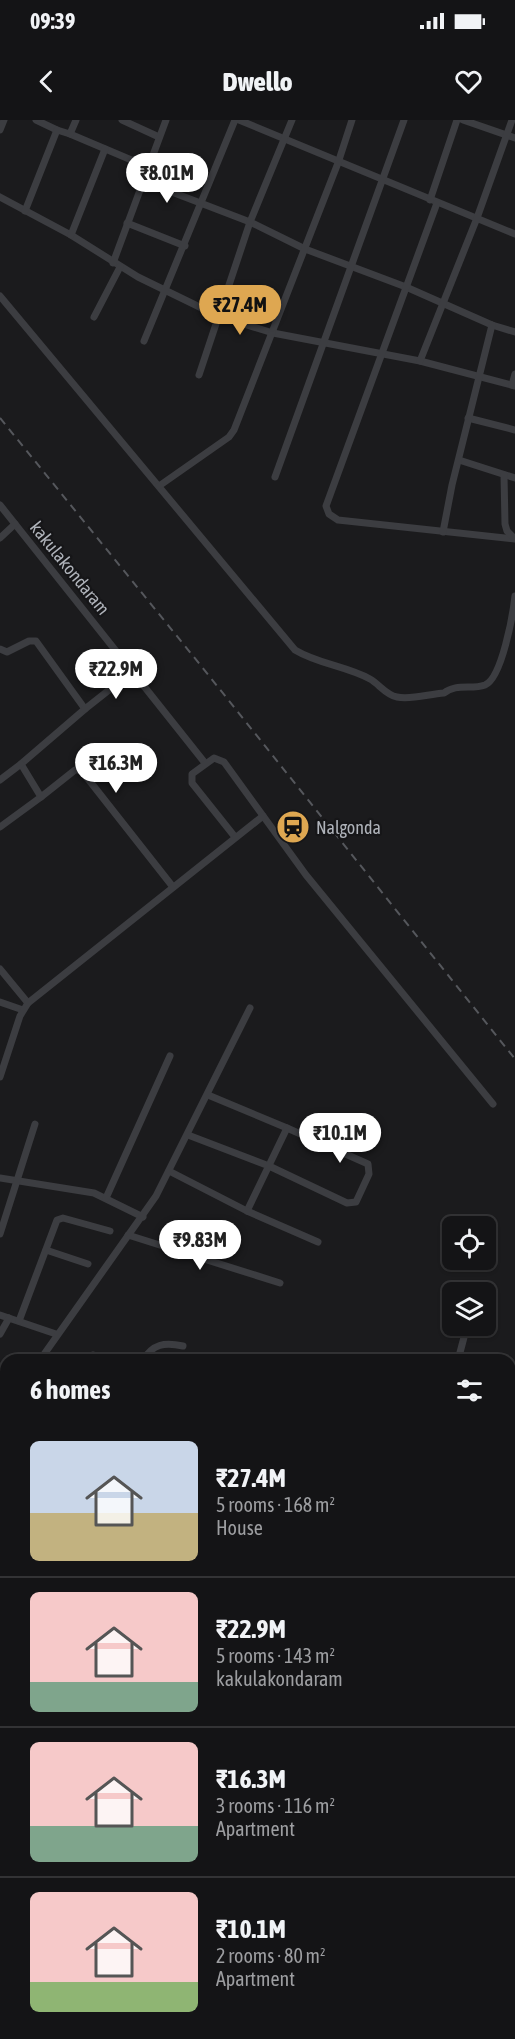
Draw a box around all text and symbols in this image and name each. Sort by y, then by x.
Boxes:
text: 09:39 [30,8,75,34]
icon: back [30,65,63,98]
icon: heart [452,65,485,98]
text: Dwello [223,66,292,97]
pin: ₹8.01M [118,153,216,204]
text: ₹8.01M [140,161,194,184]
pin: ₹27.4M [191,285,289,336]
text: ₹27.4M [213,293,267,316]
street label: kakulakondaram [26,517,114,619]
pin: ₹22.9M [67,649,165,700]
text: ₹22.9M [89,657,143,680]
pin: ₹16.3M [67,743,165,794]
text: ₹16.3M [89,751,143,774]
station icon: Nalgonda [275,809,311,845]
place label: Nalgonda [316,817,381,838]
pin: ₹10.1M [291,1113,389,1164]
text: ₹10.1M [313,1121,367,1144]
map controls [442,1216,496,1336]
button: locate [442,1216,496,1270]
pin: ₹9.83M [151,1220,249,1271]
text: ₹9.83M [173,1228,227,1251]
button: layers [442,1282,496,1336]
icon: filters [453,1374,486,1407]
text: 6 homes [30,1375,110,1405]
text: ₹27.4M [216,1463,286,1493]
icon: home [78,1465,150,1537]
text: 5 rooms · 168 m² [216,1493,335,1516]
text: House [216,1516,263,1539]
text: ₹22.9M [216,1614,286,1644]
icon: home [78,1616,150,1688]
text: 5 rooms · 143 m² [216,1644,335,1667]
text: kakulakondaram [216,1667,343,1690]
text: ₹16.3M [216,1764,286,1794]
icon: home [78,1766,150,1838]
text: 3 rooms · 116 m² [216,1794,335,1817]
text: Apartment [216,1817,295,1840]
text: ₹10.1M [216,1914,286,1944]
icon: home [78,1916,150,1988]
text: 2 rooms · 80 m² [216,1944,326,1967]
text: Apartment [216,1967,295,1990]

